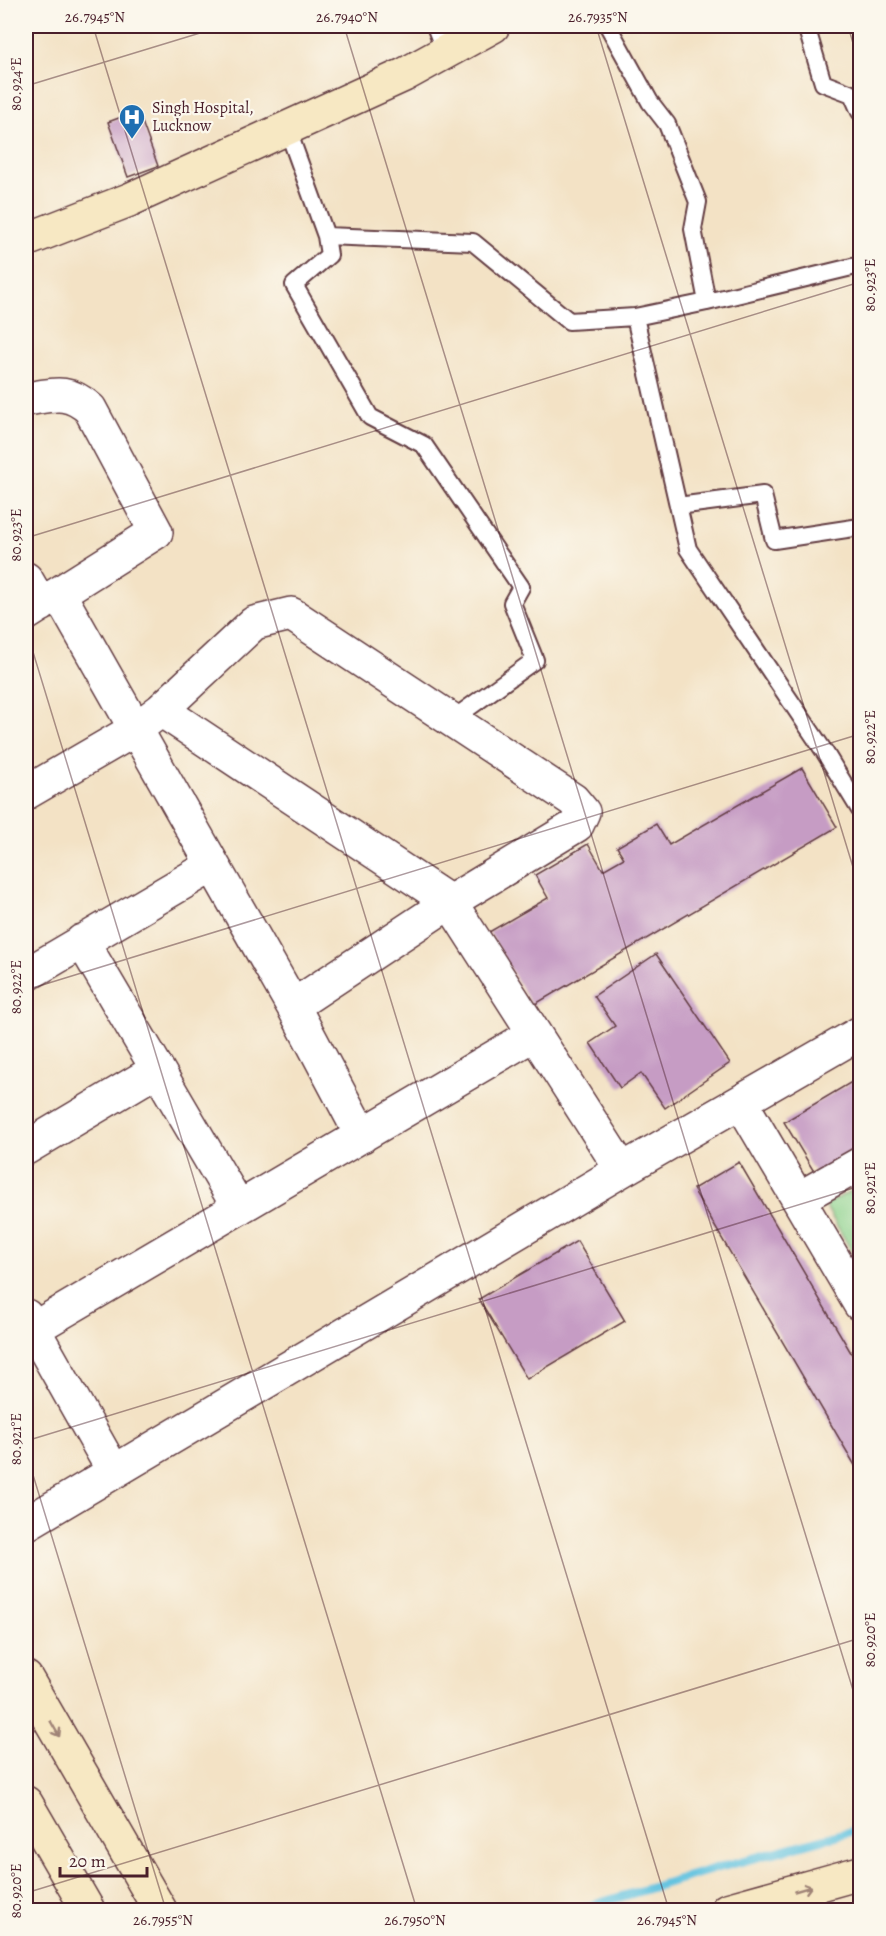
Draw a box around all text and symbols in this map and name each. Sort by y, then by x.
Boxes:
text: 26.7945°N [65,7,125,27]
text: 26.7940°N [316,7,378,27]
text: 26.7935°N [568,7,628,27]
text: 80.924°E [6,57,26,111]
place label: Singh Hospital, Lucknow [152,97,254,137]
hospital icon: Singh Hospital, Lucknow [117,102,147,140]
text: 80.923°E [860,258,880,312]
text: 80.923°E [6,508,26,562]
text: 80.922°E [860,710,880,764]
text: 80.922°E [6,960,26,1014]
text: 80.921°E [860,1162,880,1214]
text: 80.921°E [6,1413,26,1465]
text: 80.920°E [860,1612,880,1668]
one-way arrow [49,1720,61,1737]
scale bar [60,1840,147,1878]
text: 20 m [69,1849,106,1873]
text: 80.920°E [6,1863,26,1919]
one-way arrow [793,1883,812,1894]
text: 26.7955°N [133,1910,193,1930]
text: 26.7950°N [384,1910,446,1930]
text: 26.7945°N [637,1910,697,1930]

